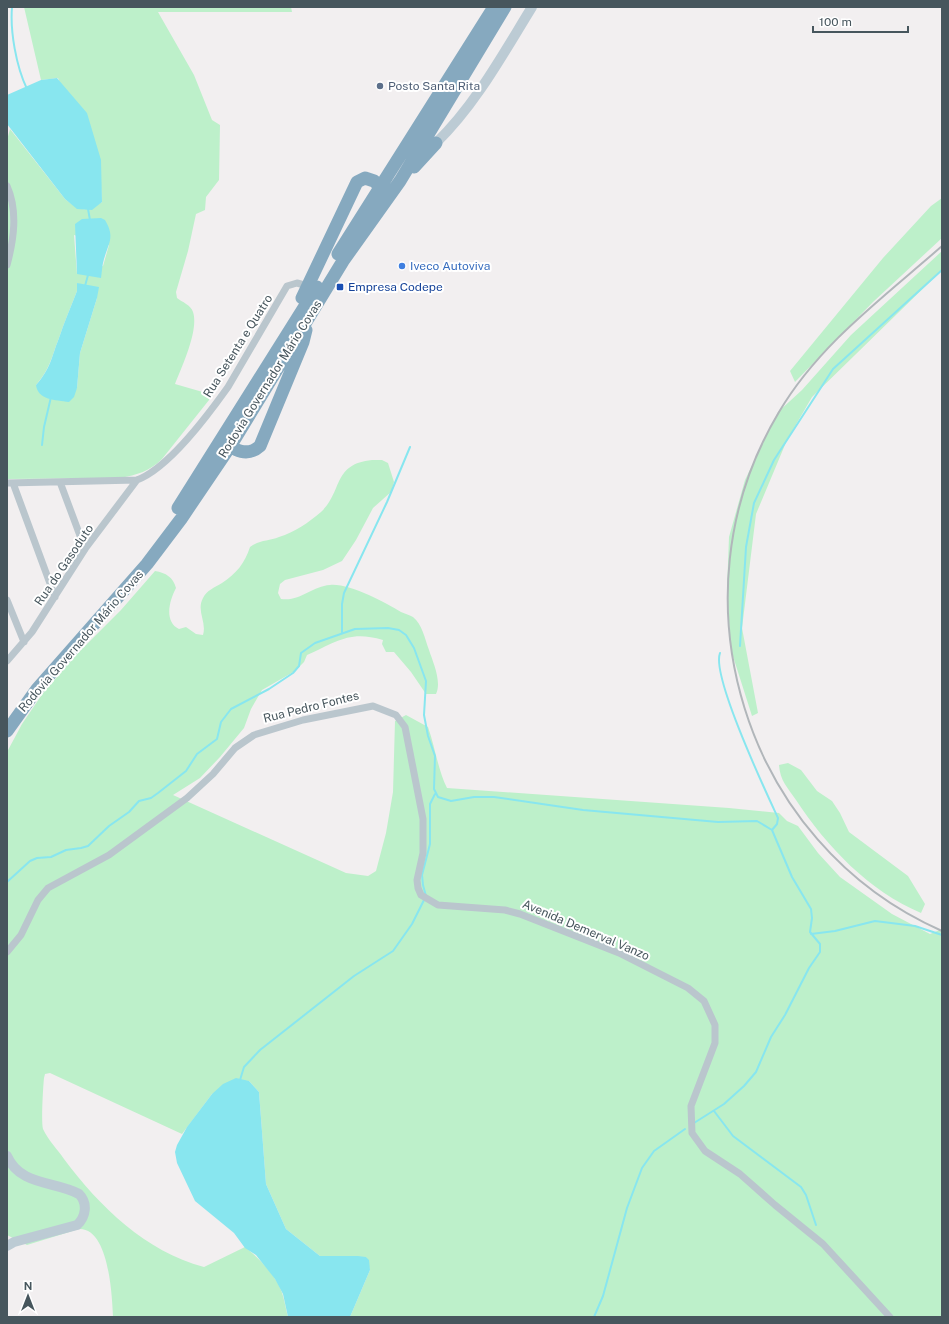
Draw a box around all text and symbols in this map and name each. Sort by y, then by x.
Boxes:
scale bar [813,8,908,34]
text: 100 m [819,15,852,29]
place label: Posto Santa Rita [388,79,480,93]
marker: Posto Santa Rita [375,81,385,91]
place label: Iveco Autoviva [410,259,490,273]
marker: Iveco Autoviva [397,261,407,271]
place label: Empresa Codepe [348,280,443,294]
marker: Empresa Codepe [335,282,345,292]
street label: Rua Setenta e Quatro [201,292,276,400]
street label: Rodovia Governador Mário Covas [216,298,324,460]
street label: Rua do Gasoduto [32,522,96,608]
street label: Rodovia Governador Mário Covas [16,567,146,715]
street label: Rua Pedro Fontes [262,688,360,726]
street label: Avenida Demerval Vanzo [520,897,652,963]
north arrow [8,1276,48,1316]
text: N [24,1280,32,1292]

